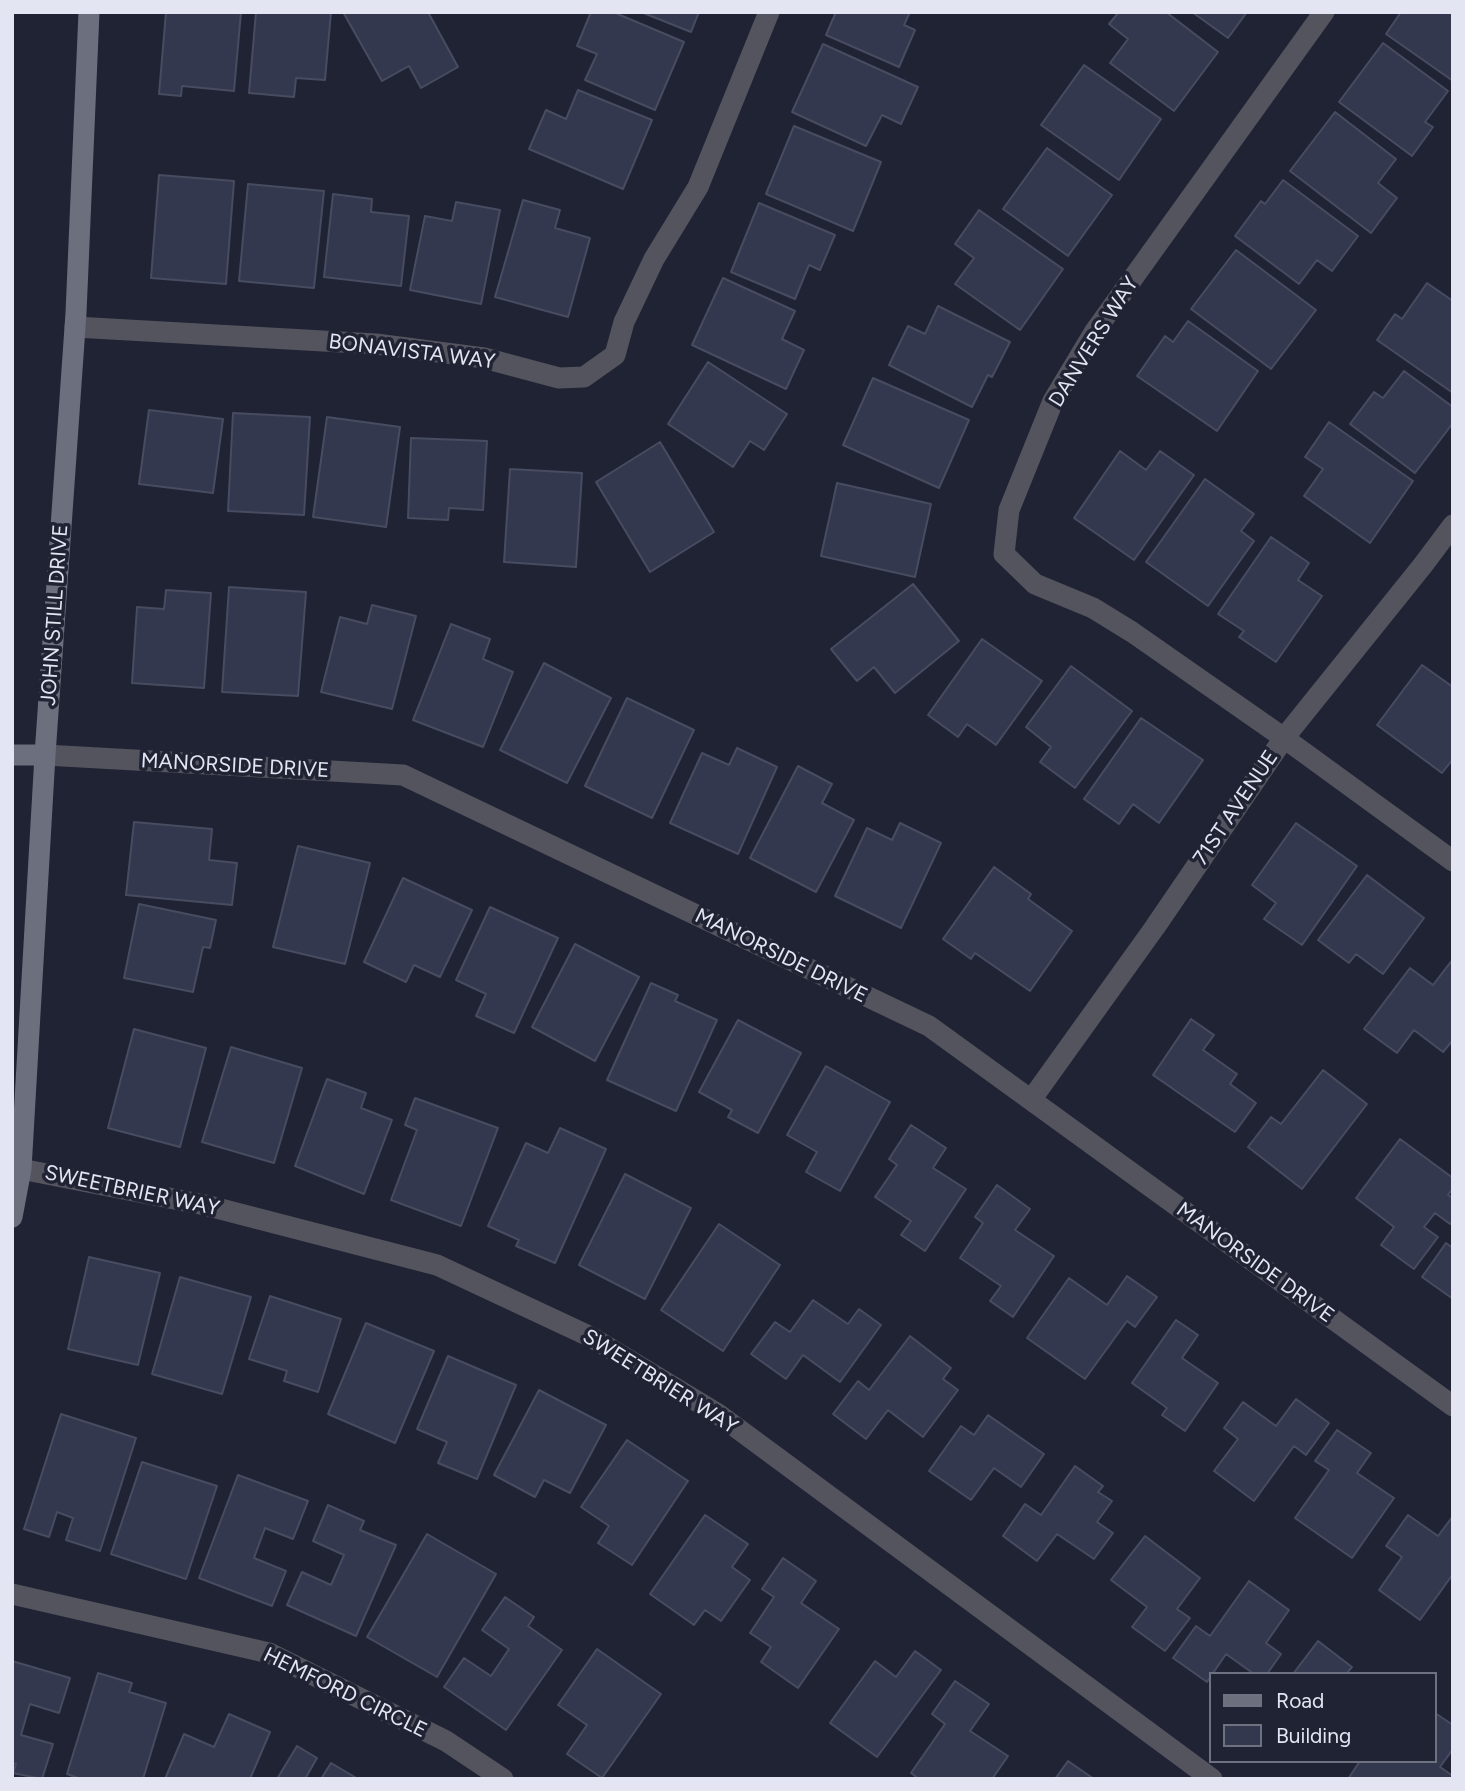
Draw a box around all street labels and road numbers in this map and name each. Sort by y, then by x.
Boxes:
street label: DANVERS WAY [1044,272,1144,412]
street label: BONAVISTA WAY [327,329,497,375]
street label: JOHN STILL DRIVE [36,523,74,707]
street label: 71ST AVENUE [1188,746,1284,870]
street label: MANORSIDE DRIVE [140,748,330,784]
street label: MANORSIDE DRIVE [691,903,871,1009]
street label: SWEETBRIER WAY [42,1160,222,1222]
street label: MANORSIDE DRIVE [1171,1197,1339,1329]
street label: SWEETBRIER WAY [578,1324,742,1440]
street label: HEMFORD CIRCLE [259,1642,431,1744]

